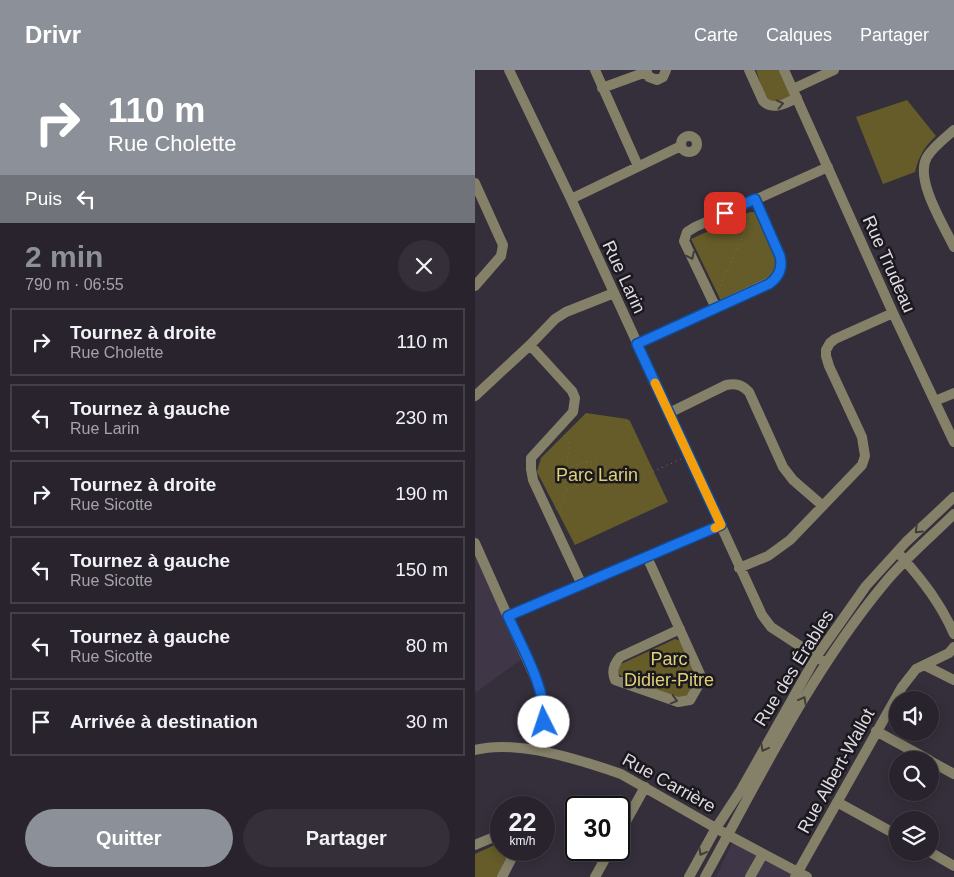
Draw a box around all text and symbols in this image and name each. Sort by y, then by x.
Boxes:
text: Drivr [25,21,81,48]
text: Carte [694,25,738,45]
text: Calques [766,25,832,45]
text: Partager [860,25,929,45]
icon: right [25,90,90,155]
text: 110 m [108,90,205,129]
one-way arrow [776,99,785,109]
text: Rue Cholette [108,131,236,156]
icon: left [72,185,100,213]
text: Puis [25,188,62,209]
pin [704,192,746,234]
icon: arrive [711,199,739,227]
street label: Rue Trudeau [859,212,919,316]
street label: Rue Larin [598,237,650,317]
text: 2 min [25,240,103,273]
button: close [398,240,450,292]
one-way arrow [685,251,695,260]
text: 790 m · 06:55 [25,276,124,293]
text: Tournez à droite [70,322,216,343]
icon: right [27,328,55,356]
text: 110 m [397,331,448,352]
text: Rue Cholette [70,344,163,361]
text: Tournez à gauche [70,398,230,419]
icon: left [27,404,55,432]
text: 230 m [395,407,448,428]
text: Rue Larin [70,420,139,437]
park label: Parc Larin [556,465,638,485]
text: Tournez à droite [70,474,216,495]
icon: right [27,480,55,508]
text: 190 m [395,483,448,504]
text: Rue Sicotte [70,496,153,513]
one-way arrow [915,524,924,533]
text: Tournez à gauche [70,550,230,571]
icon: left [27,556,55,584]
text: 150 m [395,559,448,580]
text: Rue Sicotte [70,572,153,589]
street label: Rue des Érables [750,606,838,730]
text: Tournez à gauche [70,626,230,647]
icon: left [27,632,55,660]
text: 80 m [406,635,448,656]
text: Rue Sicotte [70,648,153,665]
park label: Parc Didier-Pitre [624,649,714,690]
map controls [889,691,939,861]
button: sound [889,691,939,741]
one-way arrow [669,694,677,704]
position arrow [517,695,569,747]
one-way arrow [796,697,806,706]
street label: Rue Albert-Wallot [793,705,879,837]
icon: arrive [27,708,55,736]
text: Arrivée à destination [70,711,258,732]
text: 30 m [406,711,448,732]
one-way arrow [761,742,771,751]
street label: Rue Carrière [619,749,719,817]
button: search [889,751,939,801]
speed limit sign: 30 [565,796,630,861]
text: 22 [509,808,536,836]
button: Quitter [25,809,233,867]
button: Partager [243,809,450,867]
button: layers [889,811,939,861]
text: km/h [509,834,536,848]
one-way arrow [698,847,708,856]

